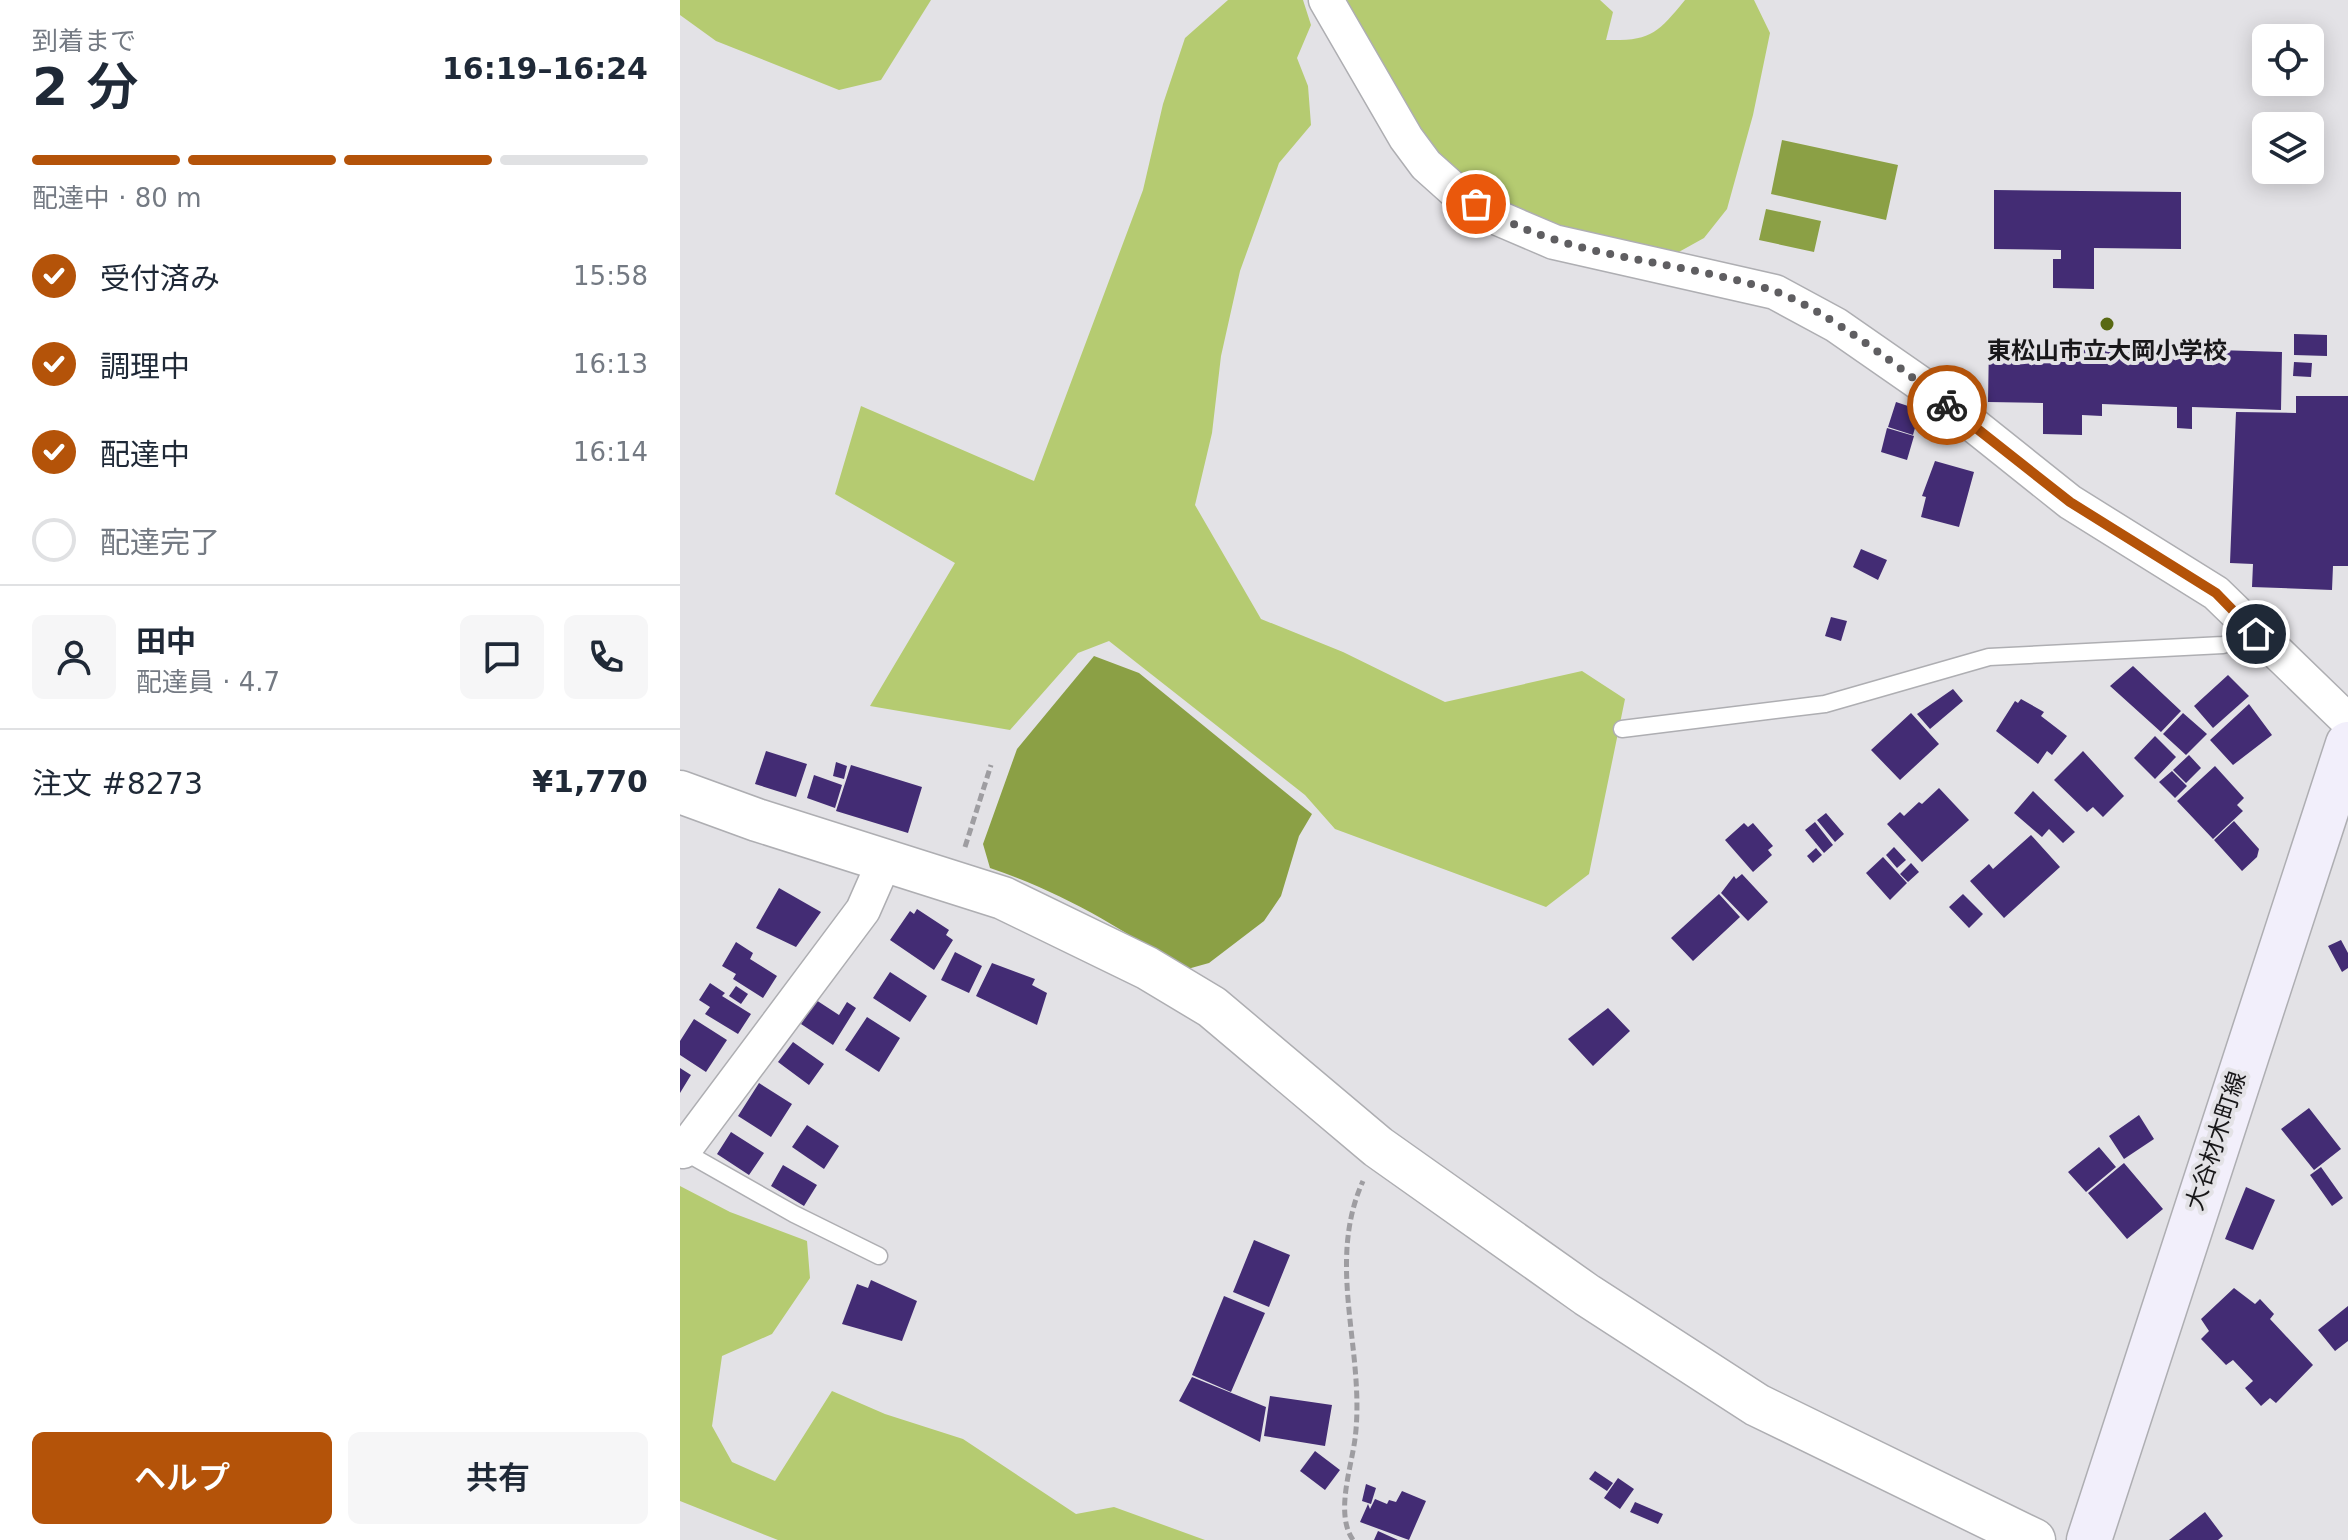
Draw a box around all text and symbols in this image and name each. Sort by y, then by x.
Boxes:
map controls [2252,24,2324,184]
button: locate [2252,24,2324,96]
text: 到着まで [32,26,136,56]
text: 16:19–16:24 [442,51,648,86]
text: 2 分 [32,57,138,117]
button: layers [2252,112,2324,184]
pin [1442,170,1510,238]
icon: bag [1454,182,1498,226]
text: 配達中 · 80 m [32,183,201,213]
icon: check [32,254,76,298]
text: 受付済み [100,261,220,296]
text: 15:58 [573,261,648,291]
marker: 東松山市立大岡小学校 [2098,315,2116,333]
place label: 東松山市立大岡小学校 [1987,337,2227,365]
icon: check [32,342,76,386]
text: 調理中 [100,349,190,384]
text: 16:13 [573,349,648,379]
courier [1907,365,1987,445]
icon: bike [1925,383,1969,427]
icon: check [32,430,76,474]
text: 配達中 [100,437,190,472]
text: 16:14 [573,437,648,467]
text: 配達完了 [100,525,220,560]
pin [2222,600,2290,668]
icon: home [2234,612,2278,656]
button: person [32,615,116,699]
button: chat [460,615,544,699]
button: phone [564,615,648,699]
text: 田中 [136,624,196,659]
text: 配達員 · 4.7 [136,667,280,697]
text: ¥1,770 [532,764,648,799]
text: 注文 #8273 [32,766,203,801]
street label: 大谷材木町線 [2180,1068,2252,1214]
button: ヘルプ [32,1432,332,1524]
button: 共有 [348,1432,648,1524]

